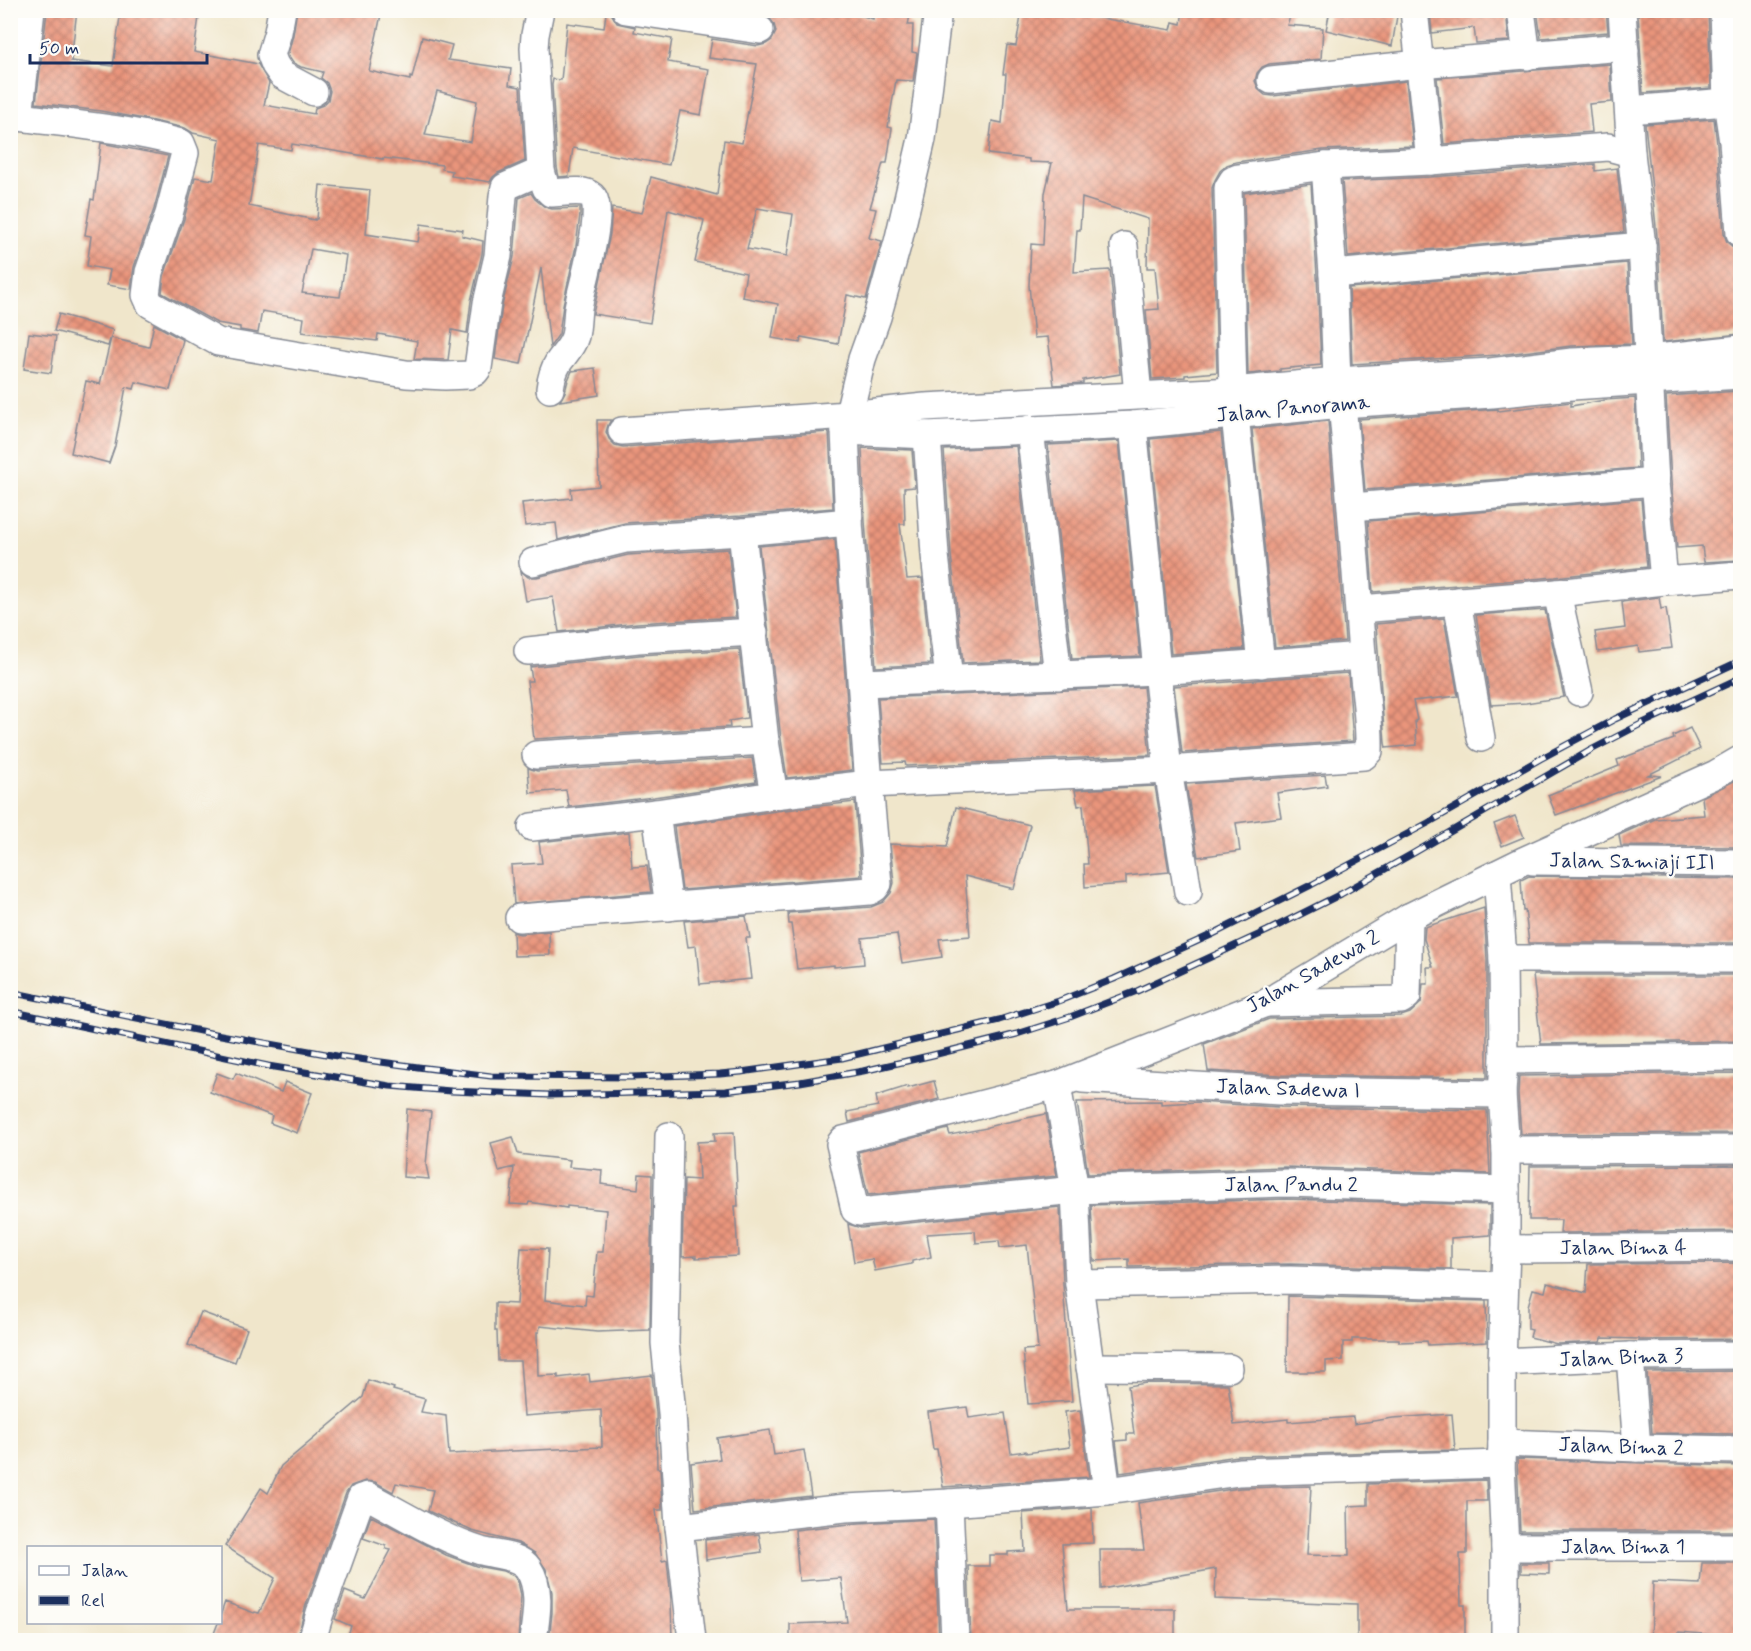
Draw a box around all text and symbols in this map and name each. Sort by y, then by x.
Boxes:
scale bar [30,27,207,65]
text: 50 m [39,37,79,61]
street label: Jalan Panorama [1215,388,1371,430]
street label: Jalan Samiaji III [1549,847,1715,877]
street label: Jalan Sadewa 2 [1241,924,1385,1020]
street label: Jalan Sadewa I [1215,1072,1361,1106]
street label: Jalan Pandu 2 [1224,1171,1358,1199]
street label: Jalan Bima 4 [1559,1234,1687,1262]
street label: Jalan Bima 3 [1558,1342,1684,1374]
street label: Jalan Bima 2 [1558,1431,1684,1463]
street label: Jalan Bima 1 [1561,1533,1685,1561]
legend [27,1546,222,1624]
text: Jalan [81,1559,128,1583]
text: Rel [81,1589,105,1613]

